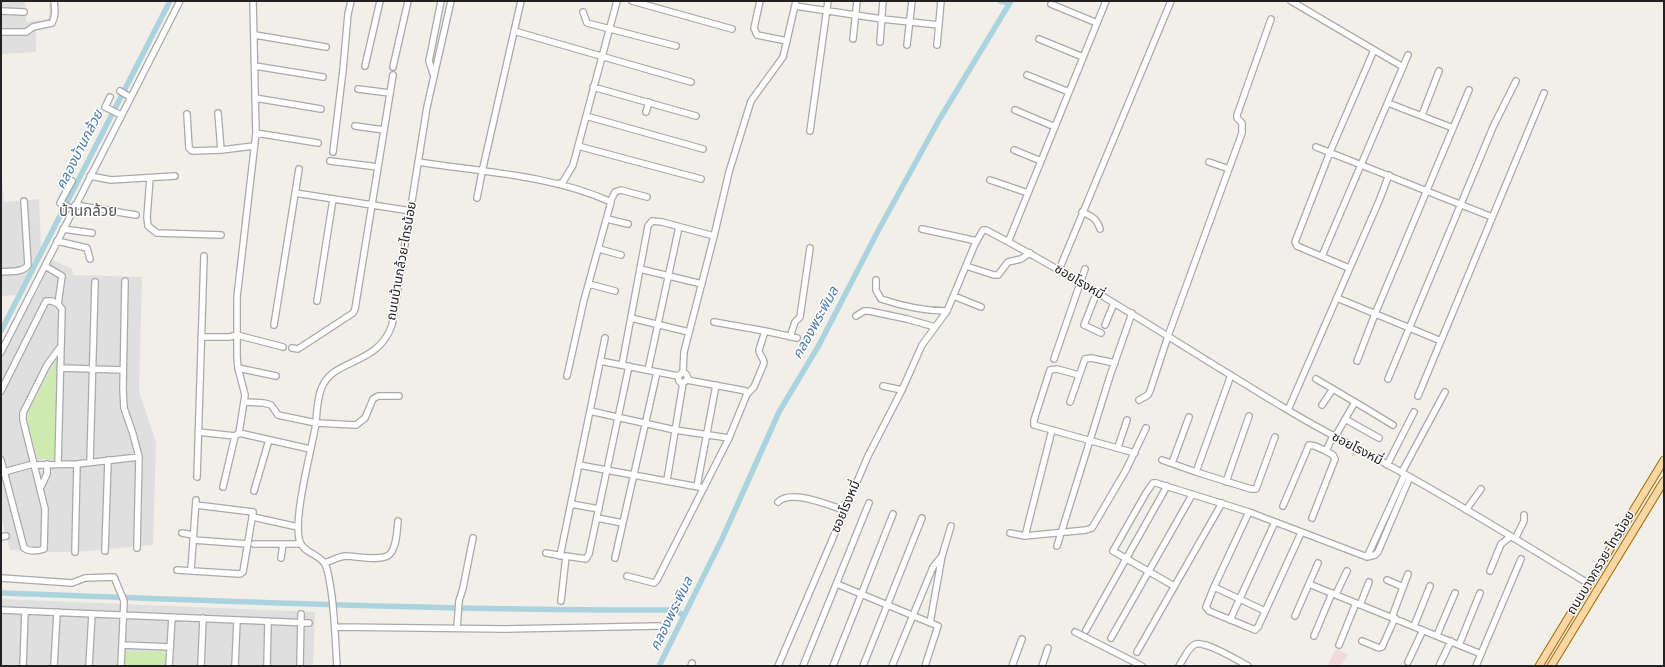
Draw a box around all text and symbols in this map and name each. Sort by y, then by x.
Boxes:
water label: คลองบ้านกล้วย [53,108,107,192]
street label: ถนนบ้านกล้วย-ไทรน้อย [384,200,420,322]
district label: บ้านกล้วย [59,203,117,221]
street label: ซอยโรงหมี่ [1051,261,1107,303]
water label: คลองพระพิมล [789,284,843,362]
street label: ซอยโรงหมี่ [1329,429,1385,469]
street label: ซอยโรงหมี่ [828,479,864,535]
street label: ถนนบางกรวย-ไทรน้อย [1564,508,1638,618]
water label: คลองพระพิมล [647,574,697,654]

